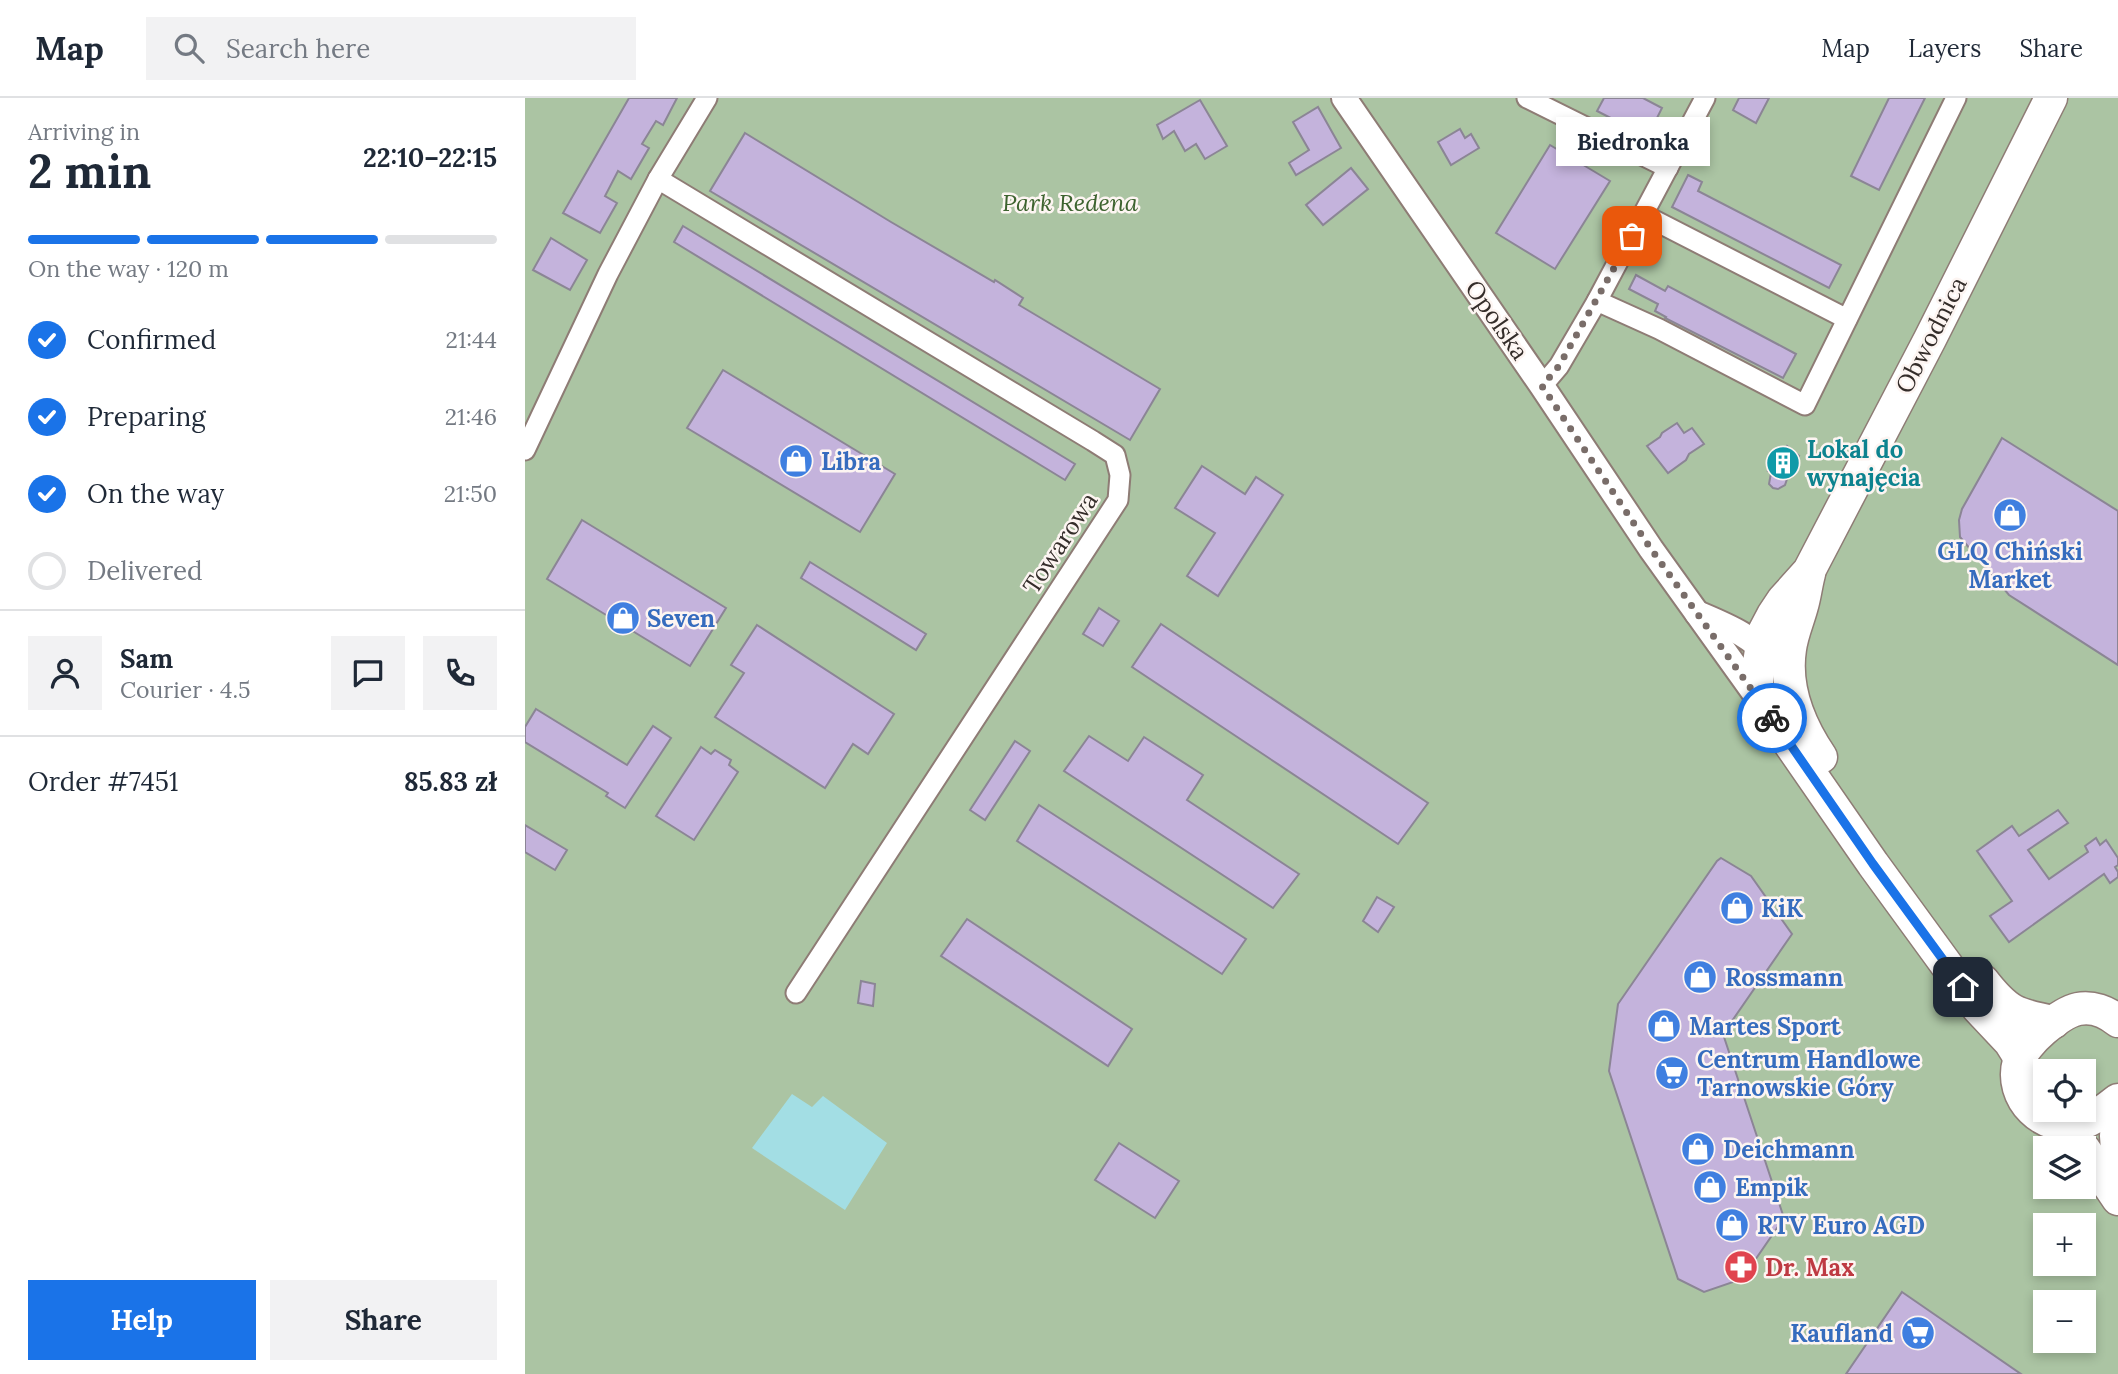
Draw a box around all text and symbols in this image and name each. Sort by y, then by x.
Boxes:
search box [146,17,636,80]
text: Map [35,27,104,69]
icon: search [170,29,208,67]
text: Search here [226,32,370,65]
text: Map [1821,33,1870,64]
text: Layers [1908,33,1981,64]
text: Share [2019,33,2083,64]
text: Arriving in [28,117,140,146]
callout: Biedronka [1555,117,1709,166]
text: Biedronka [1577,127,1689,156]
text: 22:10–22:15 [363,141,497,174]
text: 2 min [28,142,151,201]
park label: Park Redena [1002,187,1139,218]
pin [1602,206,1662,266]
icon: bag [1613,217,1651,255]
text: On the way · 120 m [28,254,229,283]
street label: Obwodnica [1888,272,1974,398]
street label: Opolska [1458,274,1536,366]
icon: check [28,321,66,359]
text: Confirmed [87,323,216,356]
text: 21:44 [446,325,497,354]
icon: check [28,398,66,436]
text: Preparing [87,400,206,433]
text: 21:46 [445,402,497,431]
place label: Lokal do wynajęcia [1807,434,1921,493]
shop icon: Libra [777,442,815,480]
building icon: Lokal do wynajęcia [1764,444,1802,482]
place label: Libra [821,446,881,477]
icon: check [28,475,66,513]
text: On the way [87,477,224,510]
text: 21:50 [444,479,497,508]
street label: Towarowa [1016,486,1104,600]
shop icon: GLQ Chiński Market [1991,496,2029,534]
place label: GLQ Chiński Market [1937,536,2083,595]
text: Delivered [87,554,203,587]
shop icon: Seven [604,599,642,637]
place label: Seven [647,603,715,634]
button: person [28,636,102,710]
button: chat [331,636,405,710]
button: phone [423,636,497,710]
text: Sam [120,642,173,675]
text: Courier · 4.5 [120,675,251,704]
courier [1737,683,1807,753]
icon: bike [1753,699,1791,737]
text: Order #7451 [28,765,178,798]
text: 85.83 zł [404,765,497,798]
shop icon: KiK [1718,889,1756,927]
place label: KiK [1761,893,1804,924]
pin [1933,957,1993,1017]
shop icon: Rossmann [1681,958,1719,996]
place label: Rossmann [1725,962,1843,993]
icon: home [1944,968,1982,1006]
shop icon: Martes Sport [1645,1007,1683,1045]
place label: Martes Sport [1689,1011,1842,1042]
place label: Centrum Handlowe Tarnowskie Góry [1697,1044,1921,1103]
supermarket icon: Centrum Handlowe Tarnowskie Góry [1653,1054,1691,1092]
map controls [2033,1059,2096,1353]
button: locate [2033,1059,2096,1122]
shop icon: Deichmann [1679,1130,1717,1168]
place label: Deichmann [1723,1134,1855,1165]
button: layers [2033,1136,2096,1199]
shop icon: Empik [1691,1168,1729,1206]
place label: Empik [1735,1172,1808,1203]
shop icon: RTV Euro AGD [1713,1206,1751,1244]
place label: RTV Euro AGD [1757,1210,1925,1241]
button: + [2033,1213,2096,1276]
pharmacy icon: Dr. Max [1722,1248,1760,1286]
place label: Dr. Max [1765,1252,1854,1283]
button: Help [28,1280,256,1360]
button: Share [270,1280,497,1360]
button: − [2033,1290,2096,1353]
supermarket icon: Kaufland [1899,1314,1937,1352]
place label: Kaufland [1790,1318,1893,1349]

